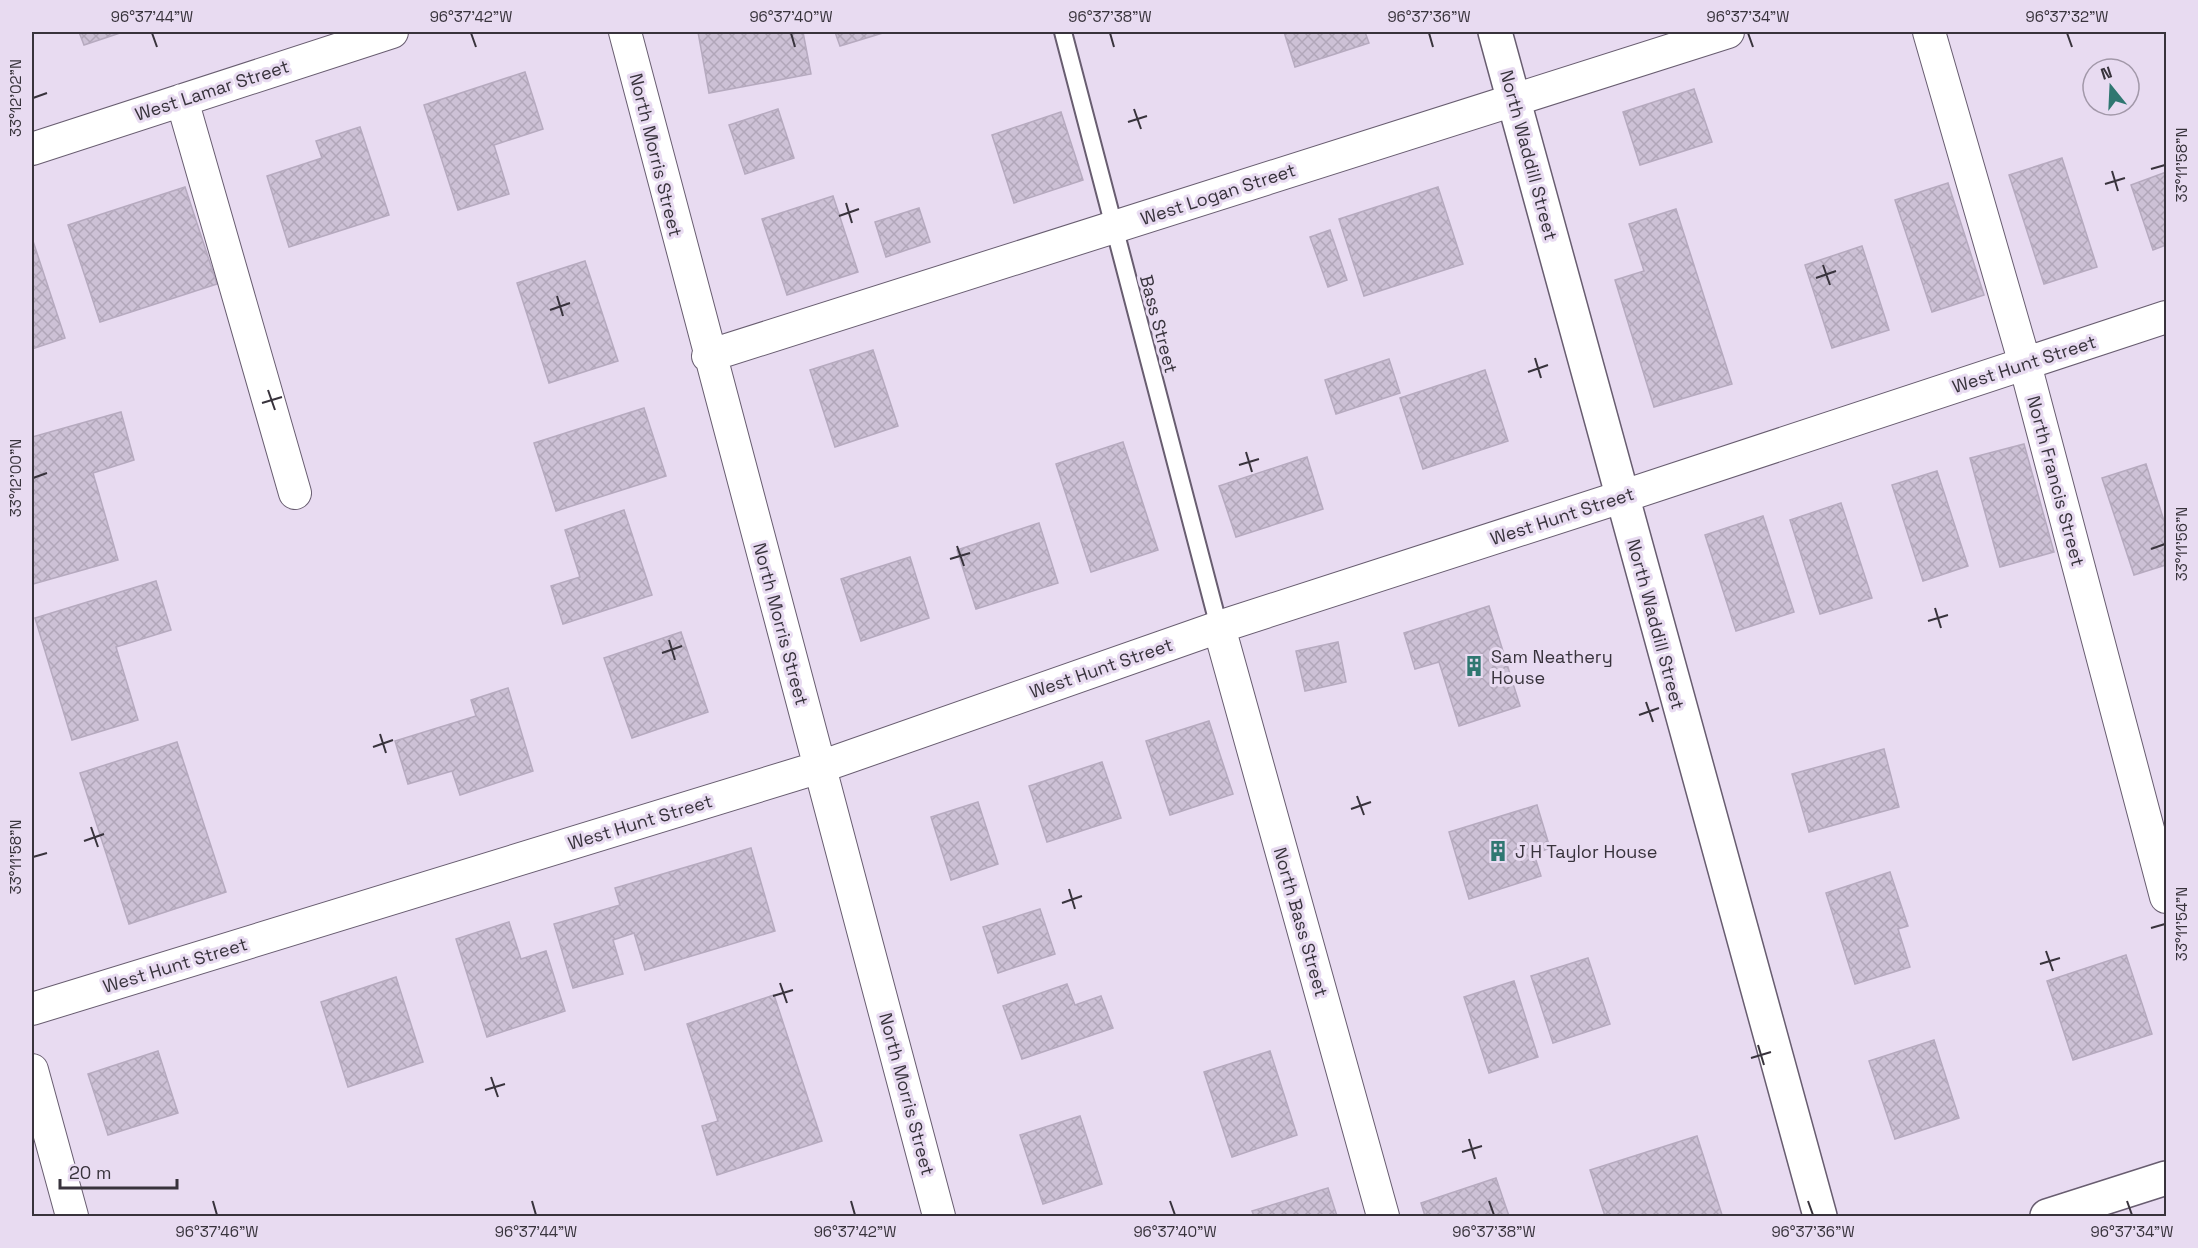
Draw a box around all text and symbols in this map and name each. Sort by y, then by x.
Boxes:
text: 96°37'44"W [111,7,193,26]
text: 96°37'42"W [430,7,512,26]
text: 96°37'40"W [749,7,833,26]
text: 96°37'38"W [1068,7,1152,26]
text: 96°37'36"W [1387,7,1471,26]
text: 96°37'34"W [1707,7,1789,26]
text: 96°37'32"W [2026,7,2108,26]
street label: West Lamar Street [132,54,292,126]
north arrow [2081,57,2141,117]
text: 33°12'02"N [6,59,25,137]
text: N [2098,62,2115,85]
street label: North Waddill Street [1495,67,1563,243]
street label: North Morris Street [625,71,687,239]
text: 33°11'58"N [2172,128,2191,202]
street label: West Logan Street [1137,158,1299,230]
street label: Bass Street [1135,272,1183,376]
street label: West Hunt Street [1949,330,2099,398]
street label: North Francis Street [2022,393,2090,569]
text: 33°12'00"N [6,439,25,517]
street label: West Hunt Street [1487,482,1637,550]
text: 33°11'56"N [2172,507,2191,581]
street label: North Waddill Street [1622,536,1690,712]
street label: North Morris Street [748,540,814,708]
street label: West Hunt Street [1026,633,1176,703]
place label: Sam Neathery House [1491,645,1613,689]
building icon: Sam Neathery House [1462,654,1486,678]
street label: West Hunt Street [565,789,715,855]
text: 33°11'58"N [6,820,25,894]
building icon: J H Taylor House [1486,839,1510,863]
place label: J H Taylor House [1515,840,1657,863]
street label: North Bass Street [1269,845,1333,999]
text: 33°11'54"N [2172,887,2191,961]
street label: West Hunt Street [100,932,250,998]
street label: North Morris Street [874,1010,940,1178]
scale bar [60,1152,177,1190]
text: 20 m [69,1161,112,1184]
text: 96°37'46"W [176,1222,258,1241]
text: 96°37'44"W [495,1222,577,1241]
text: 96°37'42"W [814,1222,896,1241]
text: 96°37'40"W [1133,1222,1217,1241]
text: 96°37'38"W [1452,1222,1536,1241]
text: 96°37'36"W [1771,1222,1855,1241]
text: 96°37'34"W [2091,1222,2173,1241]

